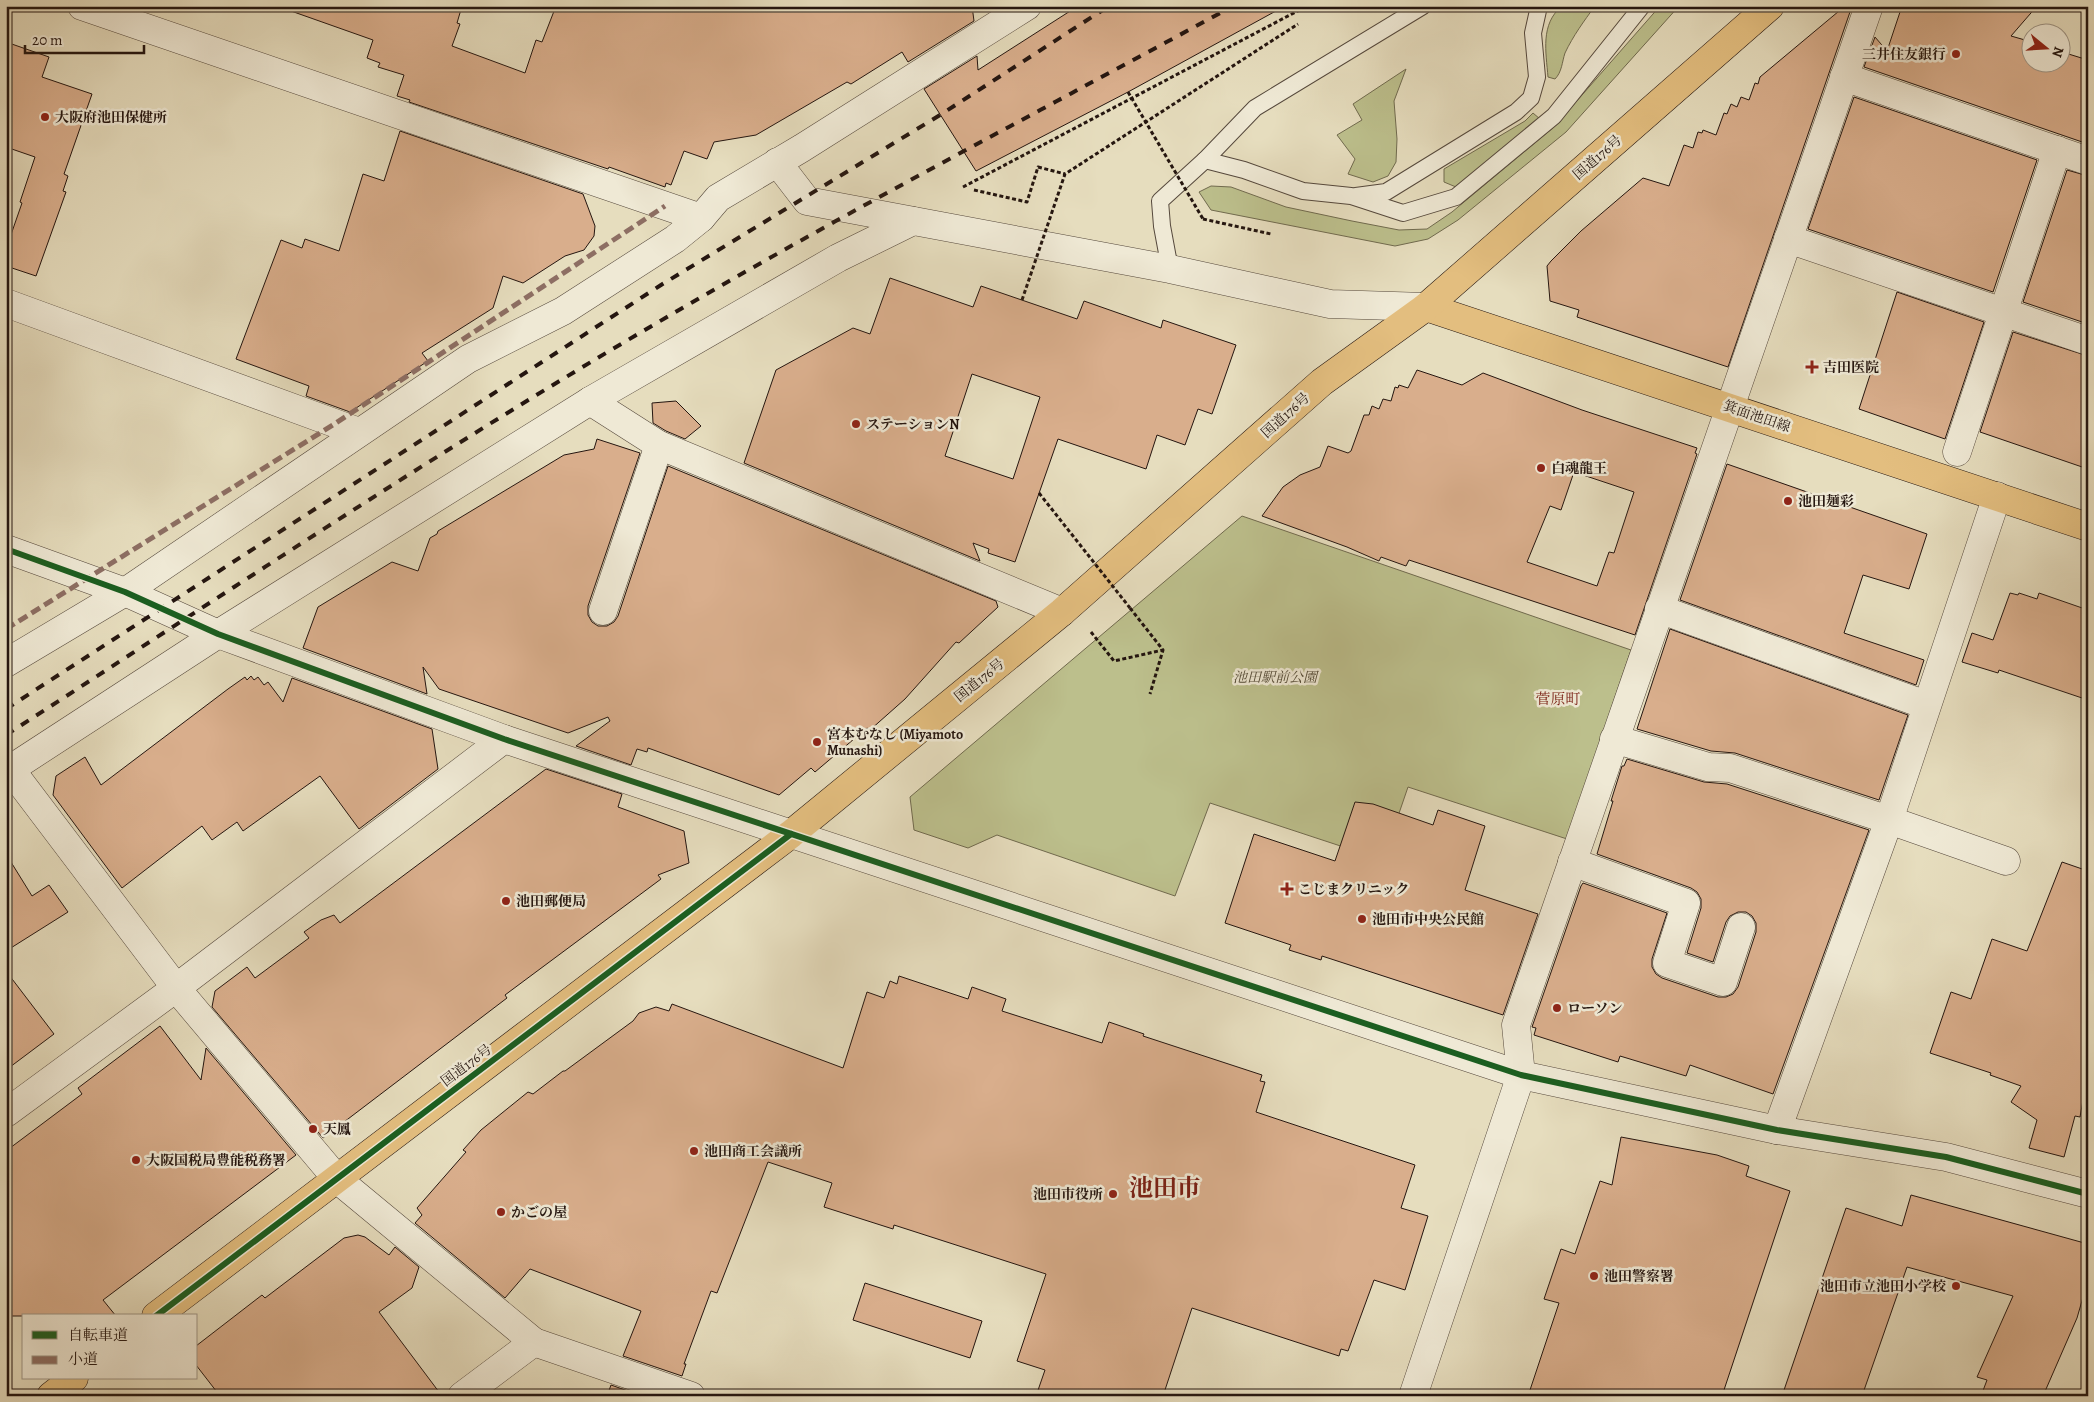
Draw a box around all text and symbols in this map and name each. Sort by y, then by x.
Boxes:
scale bar [25,22,144,54]
north arrow [2022,22,2072,72]
text: 20 m [32,30,63,50]
text: N [2047,44,2068,60]
place label: 三井住友銀行 [1862,45,1946,64]
marker: 三井住友銀行 [1950,48,1962,60]
place label: 大阪府池田保健所 [55,108,167,127]
marker: 大阪府池田保健所 [39,111,51,123]
street label: 国道176号 [1569,131,1626,184]
place label: 吉田医院 [1823,358,1879,377]
marker: 吉田医院 [1805,360,1819,374]
street label: 国道176号 [1257,389,1314,442]
street label: 箕面池田線 [1721,396,1793,437]
place label: ステーションN [866,415,959,434]
marker: ステーションN [850,418,862,430]
place label: 白魂龍王 [1551,459,1607,478]
marker: 白魂龍王 [1535,462,1547,474]
place label: 池田麺彩 [1798,492,1854,511]
marker: 池田麺彩 [1782,495,1794,507]
street label: 国道176号 [950,654,1008,706]
park label: 池田駅前公園 [1233,668,1319,687]
district label: 菅原町 [1535,689,1581,709]
place label: 宮本むなし (Miyamoto Munashi) [827,725,963,760]
marker: 宮本むなし (Miyamoto Munashi) [811,736,823,748]
place label: こじまクリニック [1298,880,1409,899]
marker: こじまクリニック [1280,882,1294,896]
place label: 池田郵便局 [516,892,586,911]
marker: 池田郵便局 [500,895,512,907]
place label: 池田市中央公民館 [1372,910,1484,929]
marker: 池田市中央公民館 [1356,913,1368,925]
place label: ローソン [1567,999,1622,1018]
marker: ローソン [1551,1002,1563,1014]
street label: 国道176号 [437,1040,496,1091]
place label: 天鳳 [323,1120,351,1139]
marker: 天鳳 [307,1123,319,1135]
place label: 池田商工会議所 [704,1142,802,1161]
marker: 池田商工会議所 [688,1145,700,1157]
place label: 大阪国税局豊能税務署 [146,1151,286,1170]
marker: 大阪国税局豊能税務署 [130,1154,142,1166]
district label: 池田市 [1129,1172,1201,1204]
place label: 池田市役所 [1033,1185,1103,1204]
marker: 池田市役所 [1107,1188,1119,1200]
place label: かごの屋 [511,1203,567,1222]
marker: かごの屋 [495,1206,507,1218]
place label: 池田警察署 [1604,1267,1674,1286]
marker: 池田警察署 [1588,1270,1600,1282]
place label: 池田市立池田小学校 [1820,1277,1946,1296]
marker: 池田市立池田小学校 [1950,1280,1962,1292]
legend [22,1314,198,1380]
text: 自転車道 [68,1325,128,1345]
text: 小道 [68,1349,98,1369]

